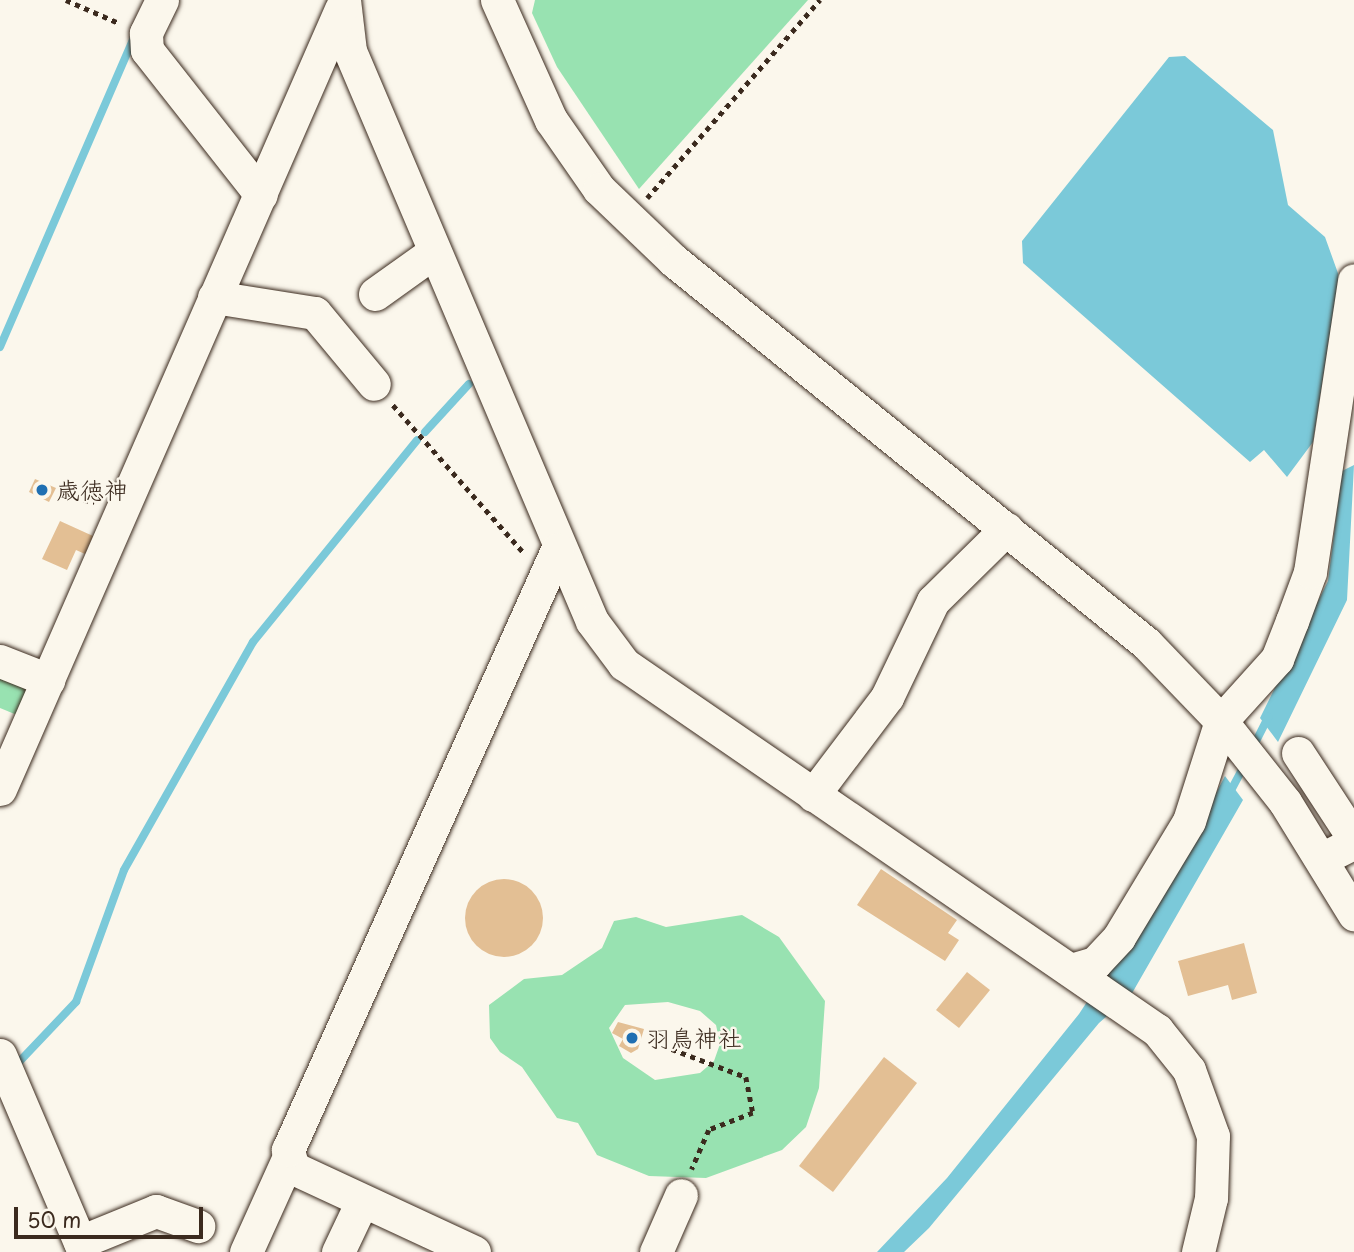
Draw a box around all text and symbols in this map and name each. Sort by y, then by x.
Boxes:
place label: 歳徳神 [56,476,128,504]
marker: 歳徳神 [34,482,50,498]
place label: 羽鳥神社 [646,1024,742,1052]
marker: 羽鳥神社 [624,1030,640,1046]
scale bar [18,1192,206,1236]
text: 50 m [27,1203,81,1235]

